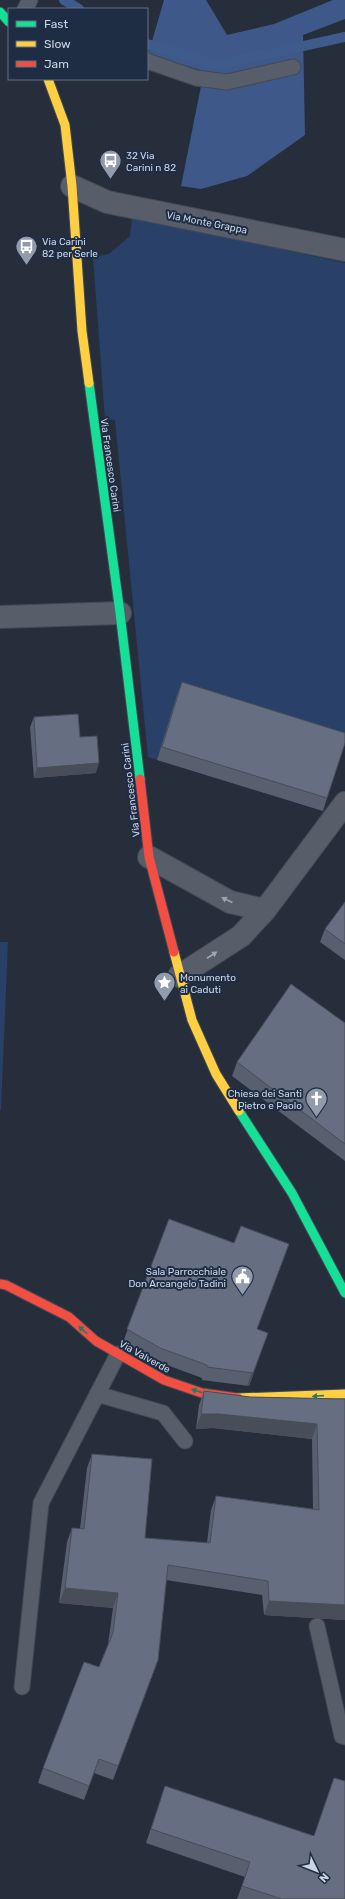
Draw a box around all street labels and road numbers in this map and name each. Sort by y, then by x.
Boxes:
street label: Via Monte Grappa [165,209,248,237]
street label: Via Francesco Carini [97,417,123,513]
street label: Via Francesco Carini [119,742,143,838]
street label: Via Valverde [117,1338,173,1376]

